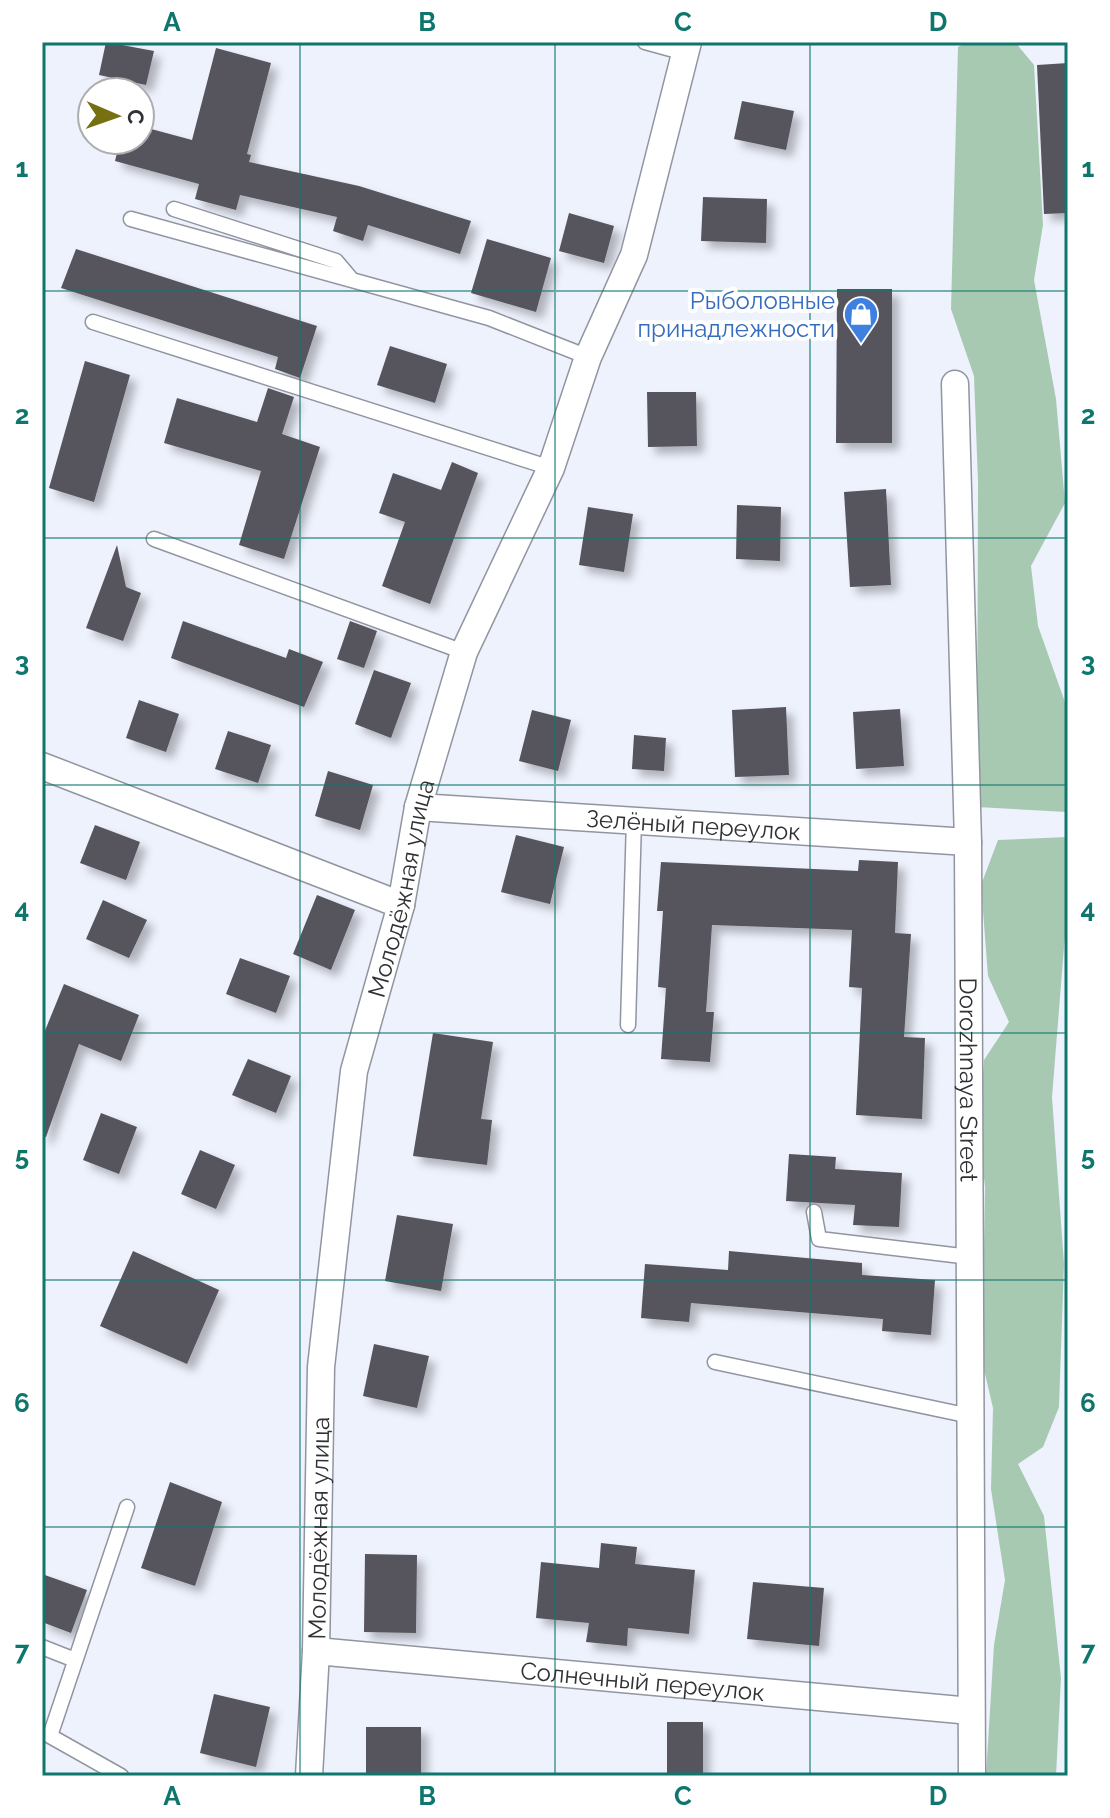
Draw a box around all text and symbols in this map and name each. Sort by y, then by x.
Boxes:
text: A [163,7,181,37]
text: B [418,7,436,37]
text: C [674,7,692,37]
text: D [929,7,947,37]
north arrow [76,76,156,156]
text: С [123,109,149,125]
text: 1 [16,153,29,183]
text: 1 [1082,153,1095,183]
place label: Рыболовные принадлежности [637,286,835,343]
shop icon: Рыболовные принадлежности [842,295,880,345]
text: 2 [15,400,29,430]
text: 2 [1081,400,1095,430]
text: 3 [15,647,29,677]
text: 3 [1081,647,1095,677]
street label: Молодёжная улица [361,776,440,1000]
street label: Зелёный переулок [585,803,802,846]
text: 4 [15,894,29,924]
text: 4 [1081,894,1095,924]
street label: Dorozhnaya Street [954,977,984,1182]
text: 5 [15,1141,29,1171]
text: 5 [1081,1141,1095,1171]
text: 6 [14,1388,30,1418]
text: 6 [1080,1388,1096,1418]
street label: Молодёжная улица [302,1416,335,1640]
text: 7 [15,1636,30,1666]
text: 7 [1081,1636,1096,1666]
street label: Солнечный переулок [519,1655,766,1707]
text: A [163,1781,181,1811]
text: B [418,1781,436,1811]
text: C [674,1781,692,1811]
text: D [929,1781,947,1811]

